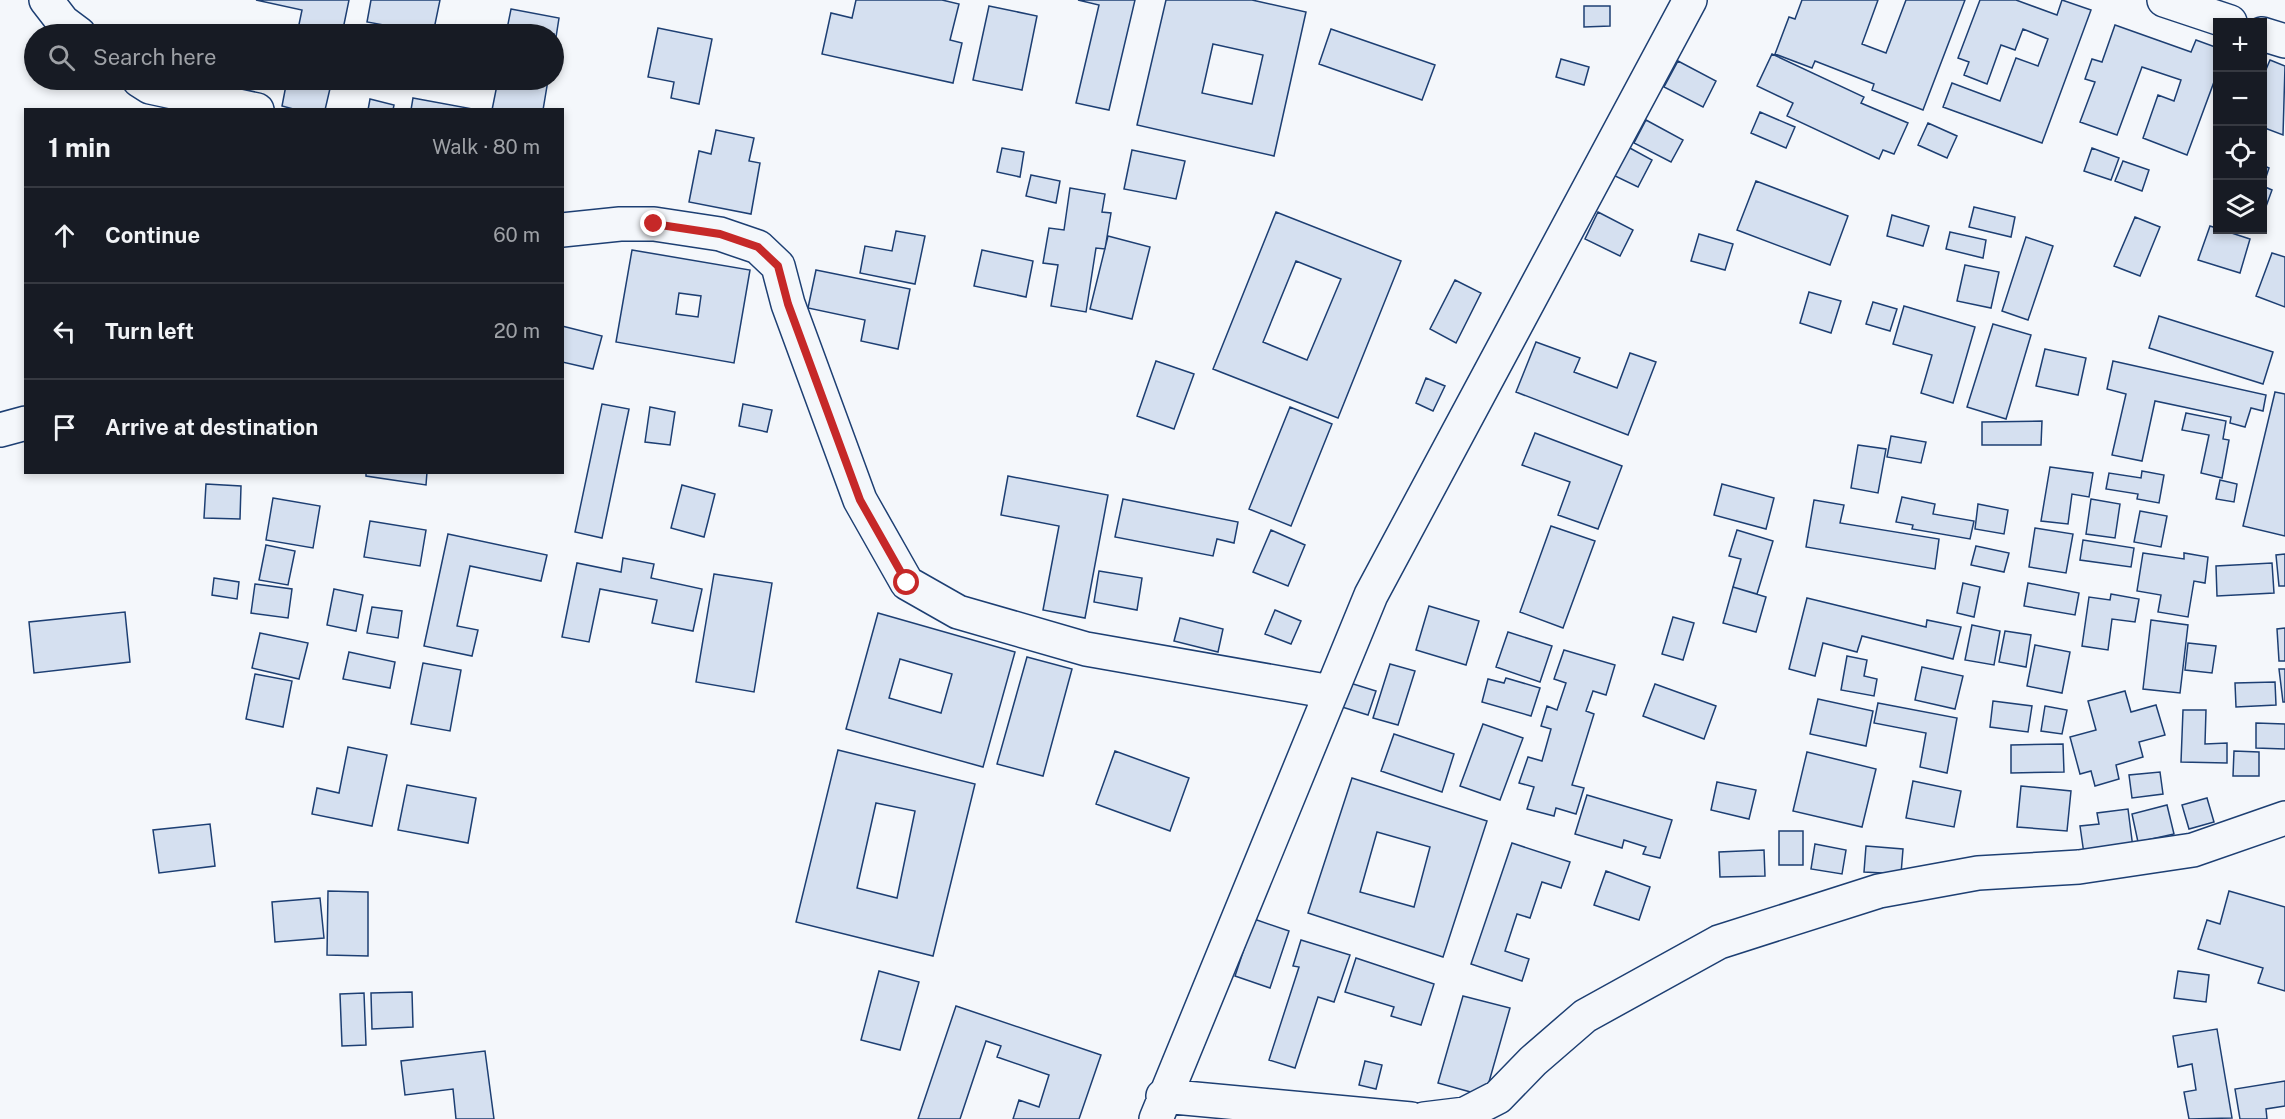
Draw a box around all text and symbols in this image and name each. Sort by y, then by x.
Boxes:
map controls [2213,18,2267,234]
button: + [2213,18,2267,72]
search box [24,24,564,90]
icon: search [45,41,78,74]
text: Search here [93,44,217,70]
button: − [2213,72,2267,126]
button: locate [2213,126,2267,180]
text: 1 min [48,132,111,163]
text: Walk · 80 m [432,135,540,159]
button: layers [2213,180,2267,234]
route end [640,210,666,236]
icon: ahead [48,219,81,252]
text: Continue [105,222,200,248]
text: 60 m [493,223,540,247]
icon: left [48,315,81,348]
text: Turn left [105,318,194,344]
text: 20 m [494,319,540,343]
icon: arrive [48,411,81,444]
text: Arrive at destination [105,414,318,440]
route start [893,569,919,595]

